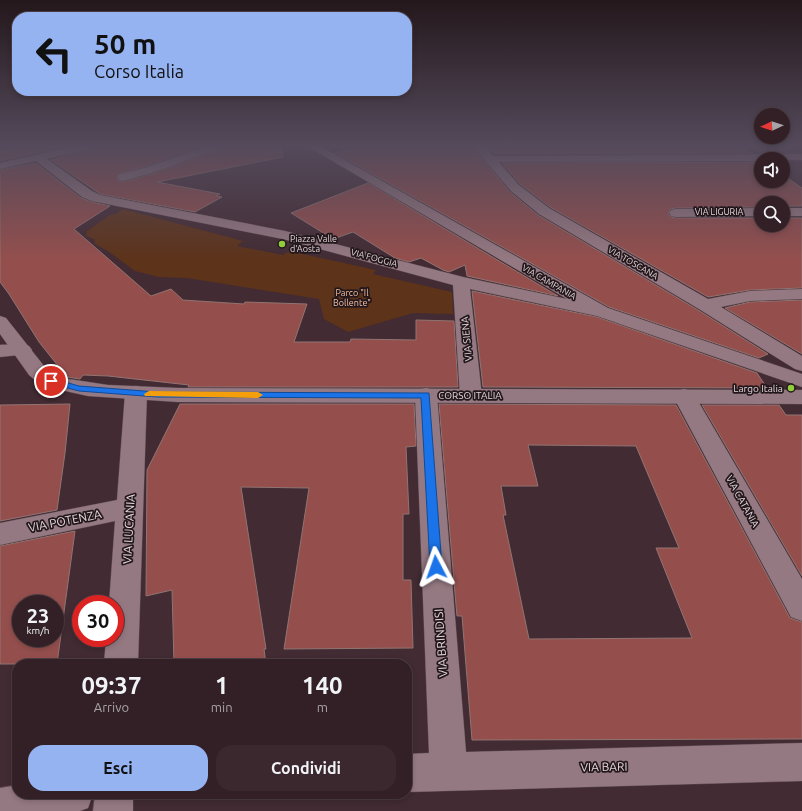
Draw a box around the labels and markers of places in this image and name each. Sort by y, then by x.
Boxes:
place label: Piazza Valle d'Aosta [290,234,337,254]
marker: Piazza Valle d'Aosta [277,239,287,249]
pin [34,364,68,398]
place label: Largo Italia [733,383,783,394]
marker: Largo Italia [786,383,796,393]

